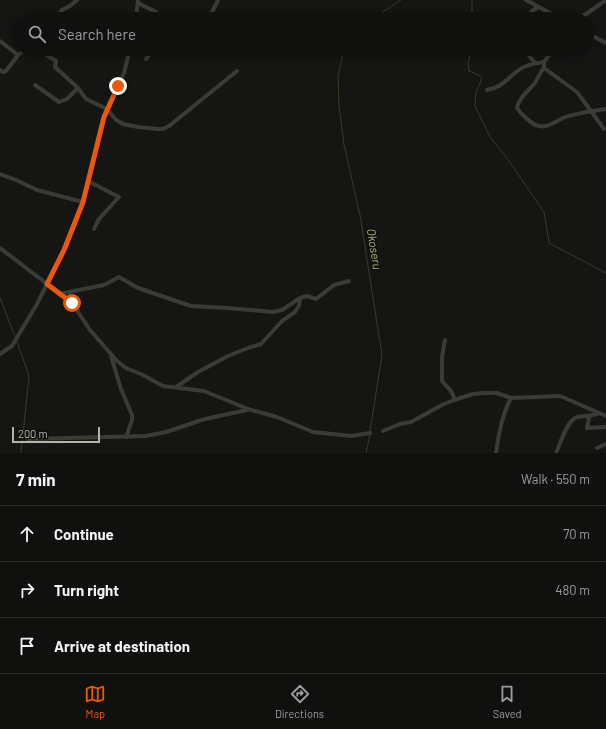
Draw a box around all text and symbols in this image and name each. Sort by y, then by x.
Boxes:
search box [12,12,594,56]
icon: search [26,23,48,45]
text: Search here [58,25,136,43]
route end [109,77,127,95]
water label: Okoseru [365,227,385,270]
route start [63,294,81,312]
scale bar [12,425,100,444]
text: 200 m [18,427,48,440]
text: 7 min [16,469,56,489]
text: Walk · 550 m [521,471,590,487]
icon: ahead [16,523,38,545]
text: Continue [54,525,114,543]
text: 70 m [563,526,590,542]
icon: right [16,579,38,601]
text: Turn right [54,581,119,599]
text: 480 m [555,582,590,598]
icon: arrive [16,635,38,657]
text: Arrive at destination [54,637,190,655]
tab: Map [84,683,106,720]
tab: Directions [275,683,324,720]
tab: Saved [493,683,522,720]

